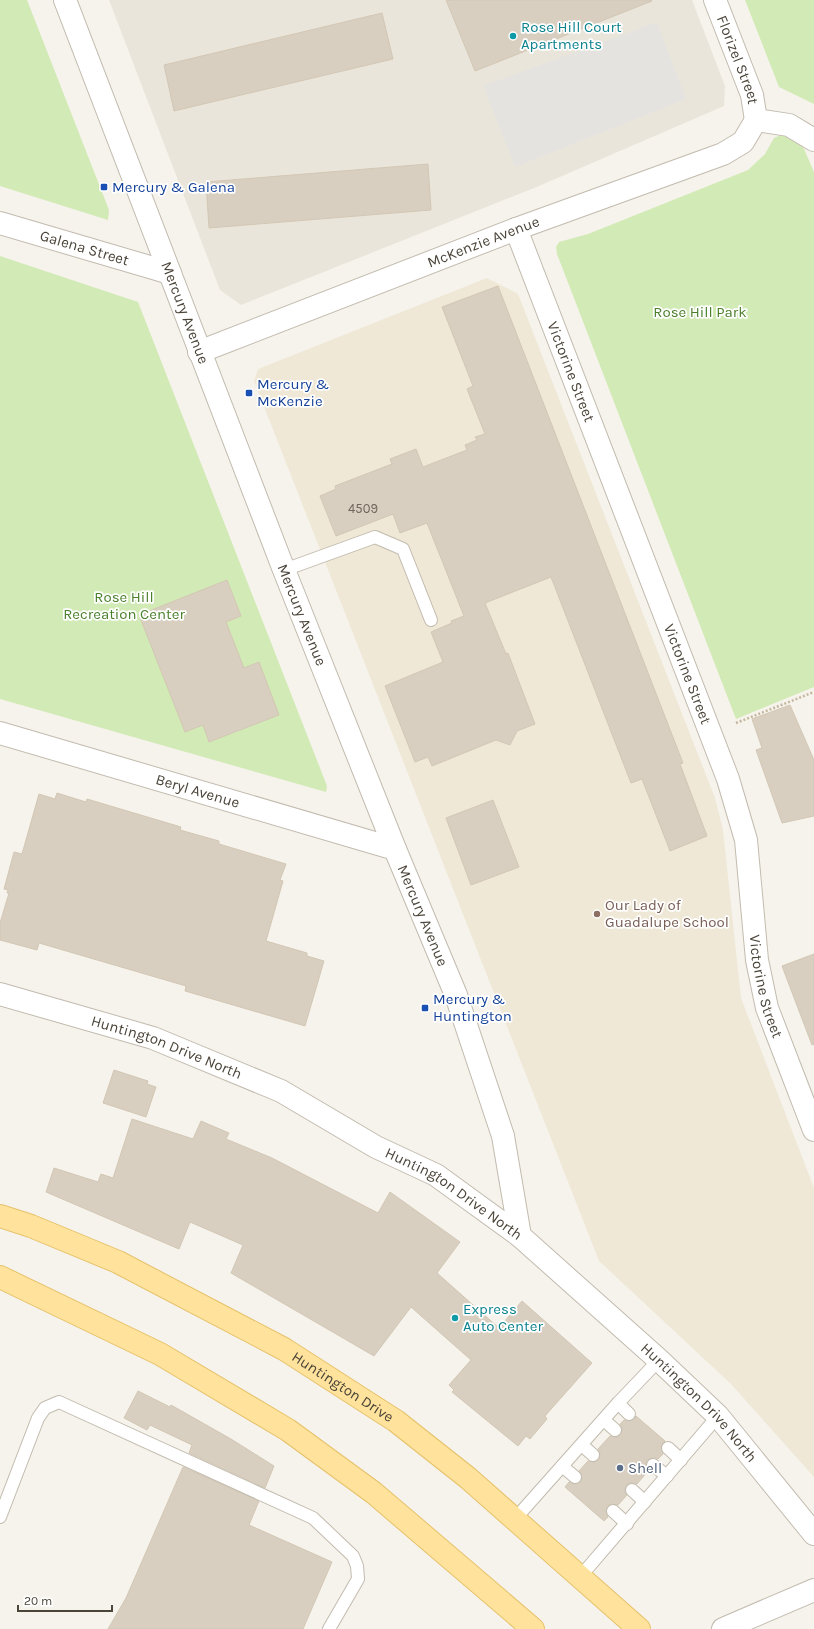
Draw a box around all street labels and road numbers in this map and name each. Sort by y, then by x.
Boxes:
street label: Florizel Street [713,13,762,106]
street label: McKenzie Avenue [425,212,542,272]
street label: Galena Street [38,226,131,270]
street label: Mercury Avenue [157,259,213,366]
street label: Victorine Street [544,319,599,425]
street label: Mercury Avenue [274,561,330,668]
street label: Victorine Street [660,621,715,727]
street label: Beryl Avenue [154,770,242,812]
street label: Mercury Avenue [394,862,452,969]
street label: Victorine Street [746,934,787,1041]
street label: Huntington Drive North [89,1012,245,1083]
street label: Huntington Drive North [382,1144,526,1244]
street label: Huntington Drive North [637,1339,761,1466]
street label: Huntington Drive [289,1347,397,1426]

